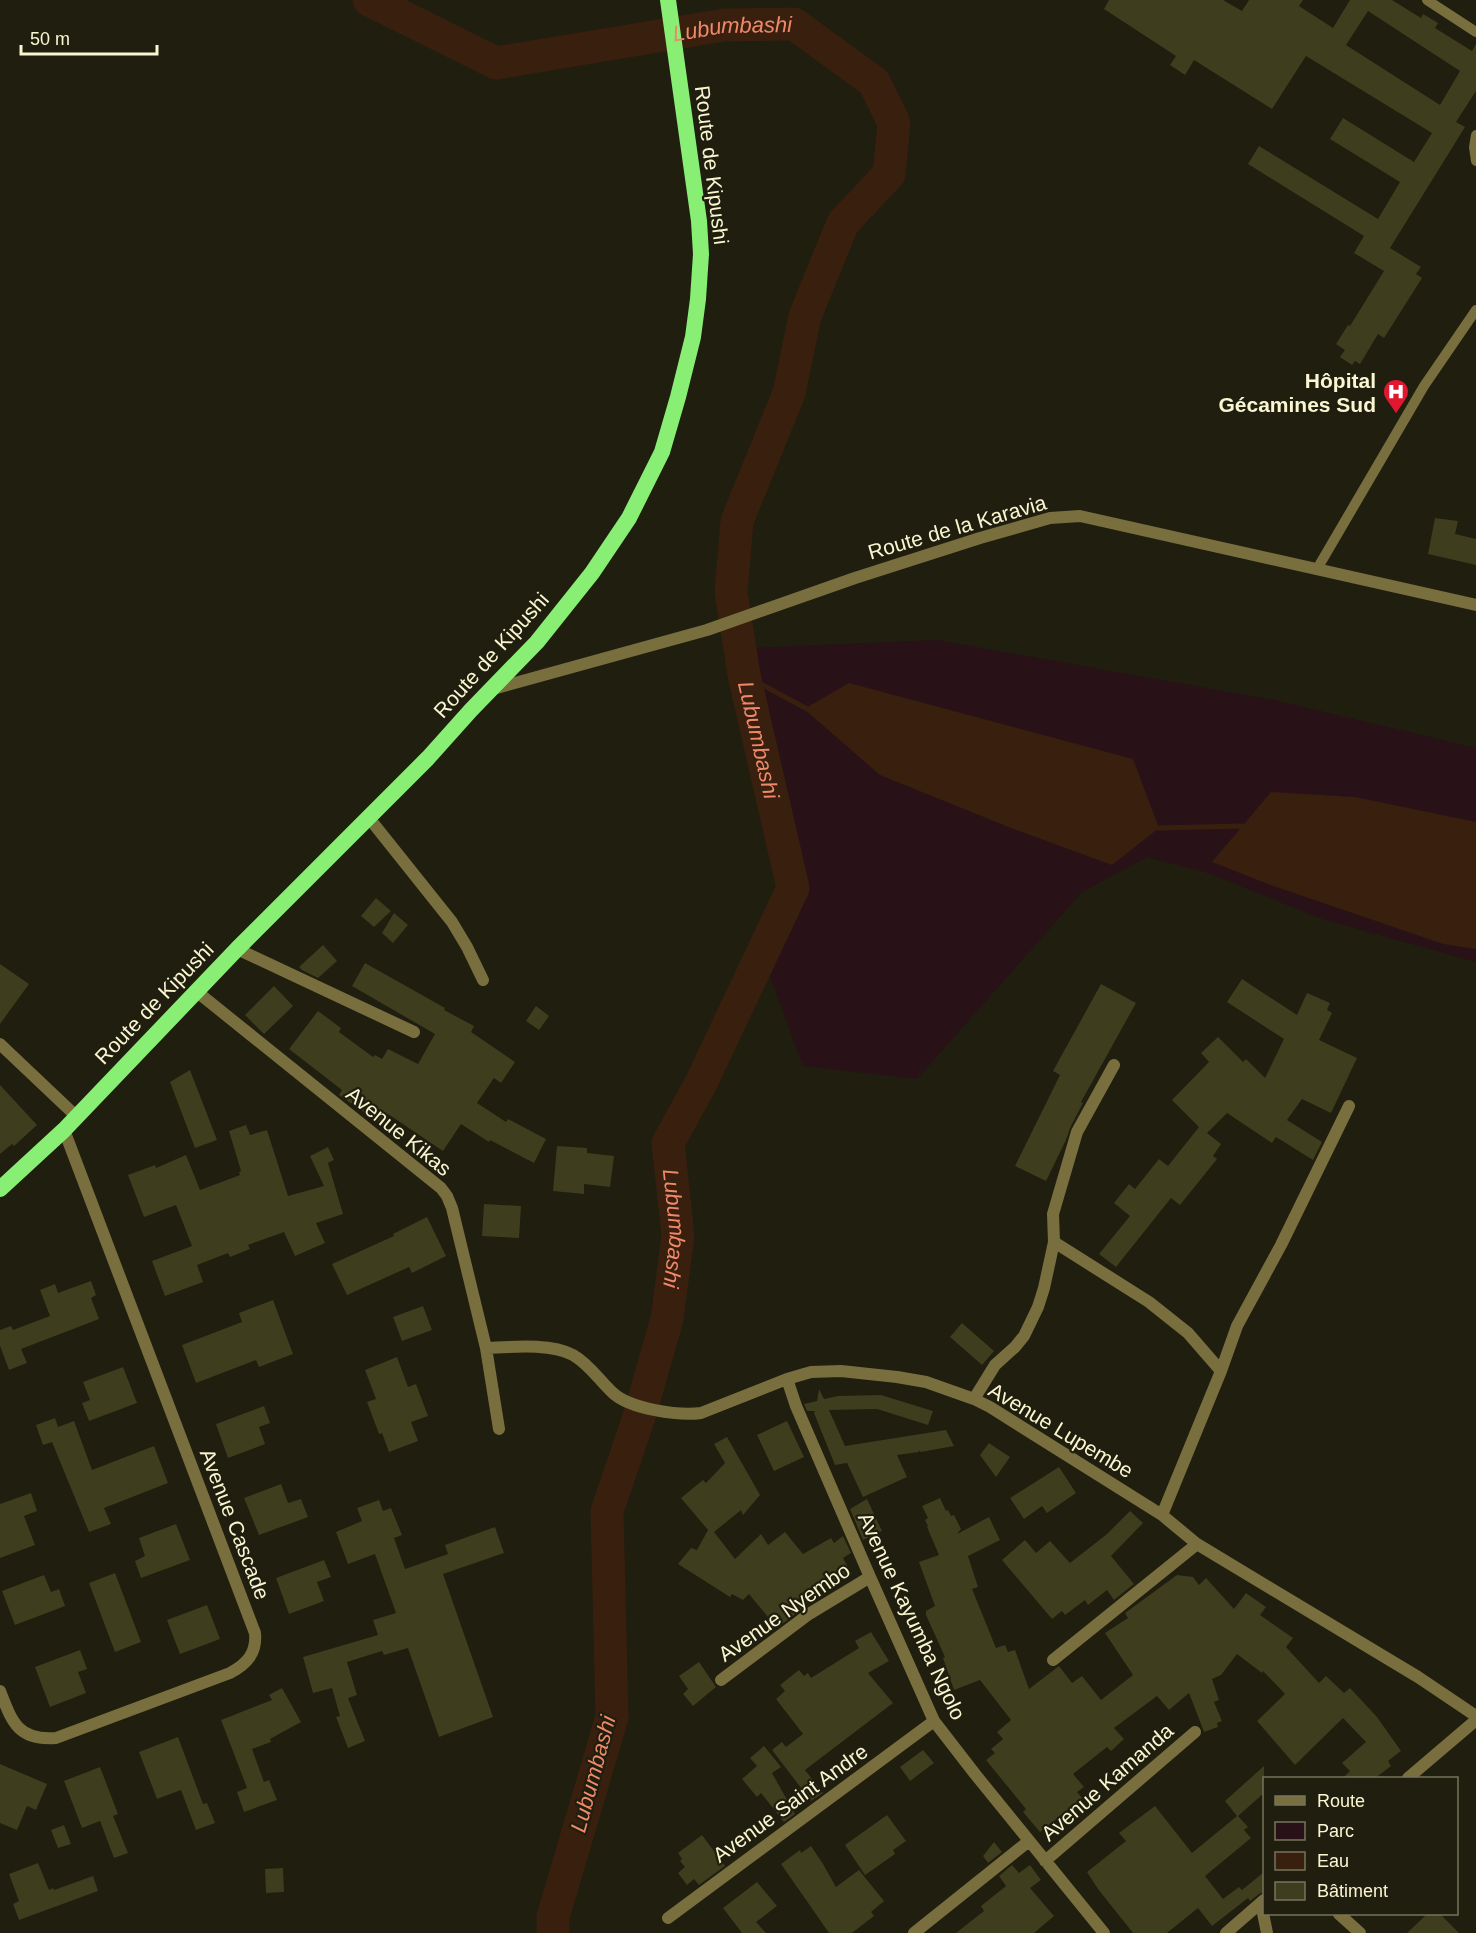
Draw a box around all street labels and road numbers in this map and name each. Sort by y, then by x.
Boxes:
street label: Route de Kipushi [691,84,733,246]
street label: Route de la Karavia [865,490,1049,563]
street label: Route de Kipushi [429,588,553,722]
street label: Route de Kipushi [90,937,218,1069]
street label: Avenue Kikas [342,1082,456,1180]
street label: Avenue Lupembe [985,1378,1137,1482]
street label: Avenue Cascade [196,1445,274,1603]
street label: Avenue Kayumba Ngolo [854,1509,970,1723]
street label: Avenue Nyembo [714,1558,854,1666]
street label: Avenue Kamanda [1037,1718,1178,1845]
street label: Avenue Saint Andre [708,1739,872,1867]

